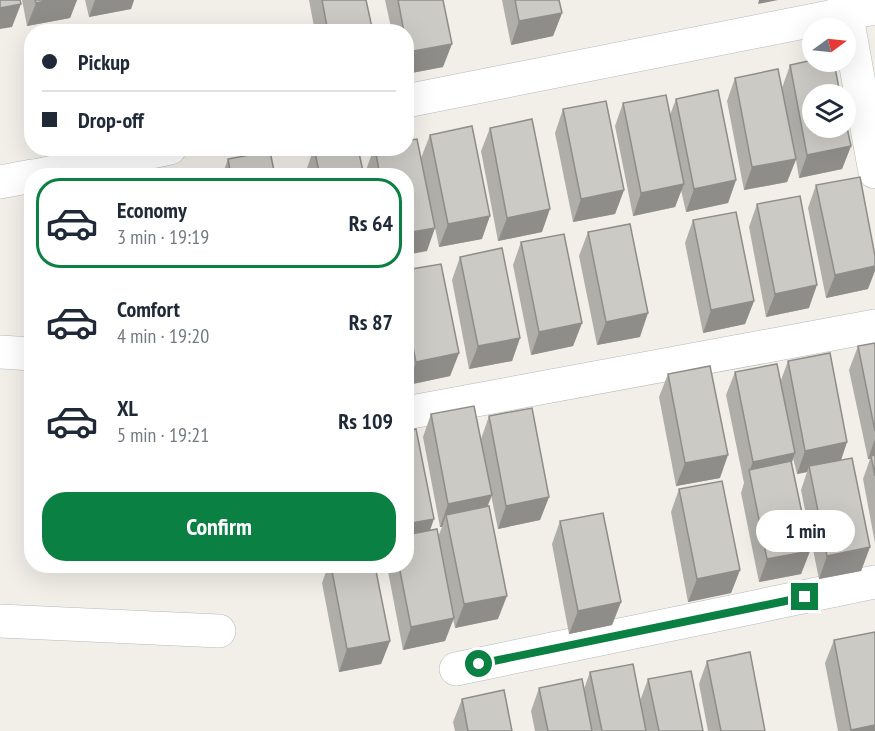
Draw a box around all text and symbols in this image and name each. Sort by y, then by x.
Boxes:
north arrow [802,18,856,72]
map controls [802,18,856,138]
text: Pickup [78,48,130,76]
button: layers [802,84,856,138]
text: Drop-off [78,106,144,134]
icon: car [45,196,99,250]
text: Economy [117,196,187,224]
text: Rs 64 [349,209,393,237]
text: 3 min · 19:19 [117,224,209,250]
icon: car [45,295,99,349]
text: Comfort [117,295,180,323]
text: Rs 87 [349,308,393,336]
text: 4 min · 19:20 [117,323,209,349]
icon: car [45,394,99,448]
text: XL [117,394,138,422]
text: Rs 109 [338,407,393,435]
text: 5 min · 19:21 [117,422,209,448]
button: Confirm [42,492,396,561]
callout: 1 min [756,510,854,552]
text: 1 min [785,518,826,544]
route end [791,583,818,610]
route start [465,650,492,677]

